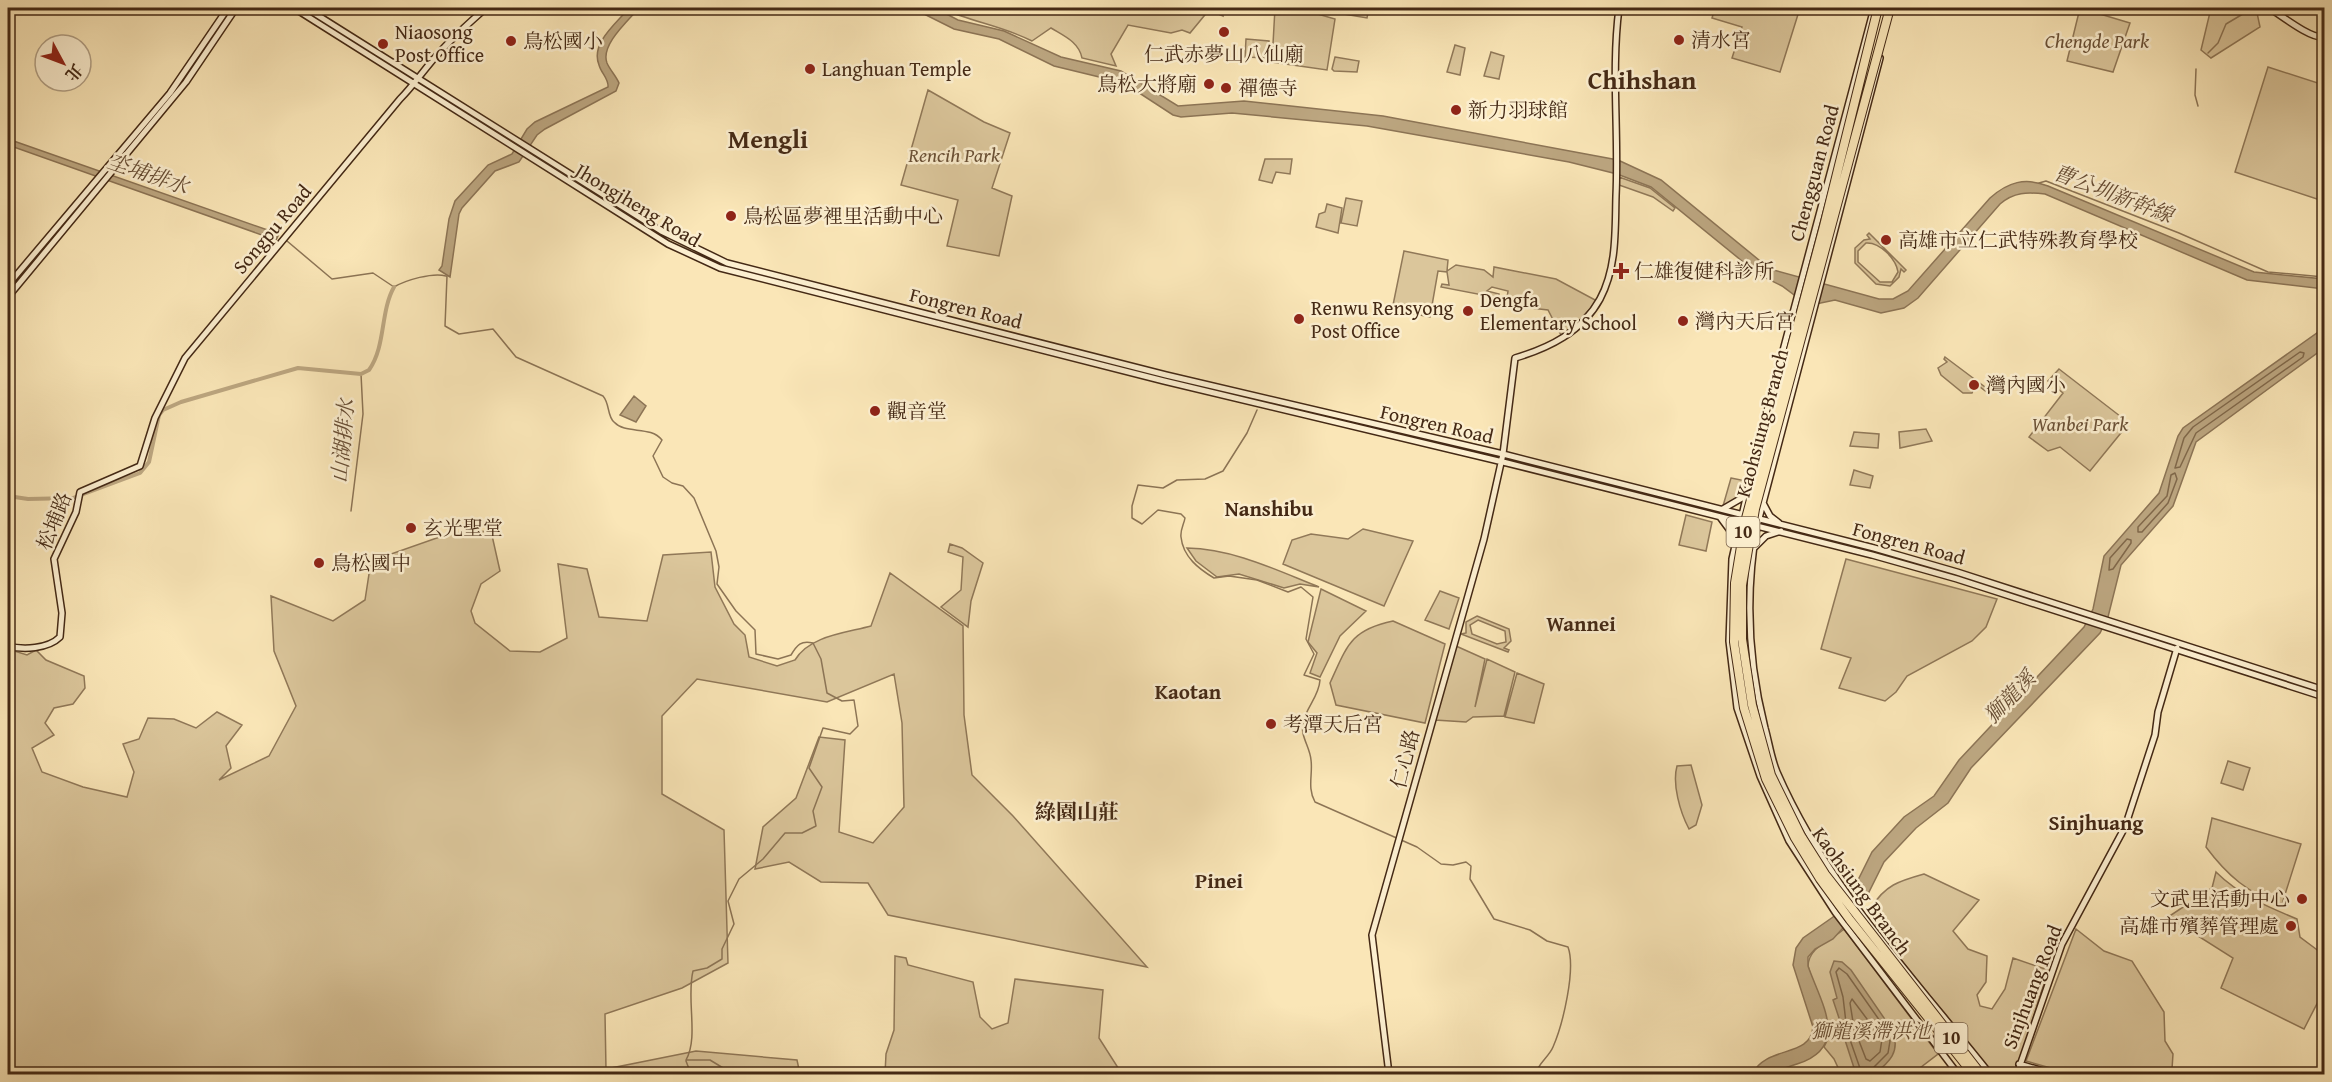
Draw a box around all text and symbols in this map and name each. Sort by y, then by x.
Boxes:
place label: Niaosong Post Office [395,17,484,69]
marker: 仁武赤夢山八仙廟 [1217,25,1231,39]
place label: 清水宮 [1691,25,1751,54]
place label: 鳥松國小 [523,26,603,55]
park label: Chengde Park [2045,26,2150,55]
north arrow [33,33,93,93]
marker: 清水宮 [1672,33,1686,47]
marker: 鳥松國小 [504,34,518,48]
marker: Niaosong Post Office [376,37,390,51]
place label: 仁武赤夢山八仙廟 [1144,39,1304,68]
place label: Langhuan Temple [822,54,971,83]
text: 北 [60,59,89,87]
district label: Chihshan [1588,60,1697,99]
marker: Langhuan Temple [803,62,817,76]
place label: 鳥松大將廟 [1097,69,1197,98]
place label: 禪德寺 [1238,73,1298,102]
marker: 鳥松大將廟 [1202,77,1216,91]
marker: 禪德寺 [1219,81,1233,95]
place label: 新力羽球館 [1468,95,1568,124]
street label: Chengguan Road [1781,101,1846,244]
marker: 新力羽球館 [1449,103,1463,117]
district label: Mengli [728,119,808,158]
park label: Rencih Park [907,140,1001,169]
water label: 坔埔排水 [103,145,195,203]
street label: Jhongjheng Road [567,154,707,254]
water label: 曹公圳新幹線 [2049,156,2179,231]
street label: Songpu Road [225,177,318,280]
place label: 鳥松區夢裡里活動中心 [743,201,943,230]
marker: 鳥松區夢裡里活動中心 [724,209,738,223]
place label: 高雄市立仁武特殊教育學校 [1898,225,2138,254]
marker: 高雄市立仁武特殊教育學校 [1879,233,1893,247]
place label: 仁雄復健科診所 [1634,256,1774,285]
marker: 仁雄復健科診所 [1612,262,1630,280]
street label: Fongren Road [907,280,1026,336]
place label: Dengfa Elementary School [1480,285,1637,337]
place label: Renwu Rensyong Post Office [1311,293,1454,345]
marker: Dengfa Elementary School [1461,304,1475,318]
place label: 灣內天后宮 [1695,306,1795,335]
marker: Renwu Rensyong Post Office [1292,312,1306,326]
marker: 灣內天后宮 [1676,314,1690,328]
street label: Kaohsiung Branch [1728,345,1795,500]
place label: 灣內國小 [1986,370,2066,399]
marker: 灣內國小 [1967,378,1981,392]
water label: 山湖排水 [323,396,362,484]
place label: 觀音堂 [887,396,947,425]
street label: Fongren Road [1378,396,1497,451]
marker: 觀音堂 [868,404,882,418]
park label: Wanbei Park [2032,409,2129,438]
street label: 松埔路 [29,488,78,554]
district label: Nanshibu [1225,493,1313,524]
place label: 玄光聖堂 [423,513,503,542]
street label: Fongren Road [1850,514,1969,572]
road number: 10 [1726,517,1760,547]
marker: 玄光聖堂 [404,521,418,535]
place label: 鳥松國中 [331,548,411,577]
marker: 鳥松國中 [312,556,326,570]
district label: Wannei [1546,608,1616,639]
water label: 獅龍溪 [1977,662,2044,730]
district label: Kaotan [1155,676,1222,707]
place label: 考潭天后宮 [1283,709,1383,738]
marker: 考潭天后宮 [1264,717,1278,731]
street label: 仁心路 [1383,726,1426,791]
district label: 綠園山莊 [1035,796,1119,827]
district label: Sinjhuang [2049,807,2144,838]
street label: Kaohsiung Branch [1806,820,1919,961]
district label: Pinei [1195,865,1243,896]
place label: 文武里活動中心 [2150,884,2290,913]
marker: 文武里活動中心 [2295,892,2309,906]
place label: 高雄市殯葬管理處 [2119,911,2279,940]
marker: 高雄市殯葬管理處 [2284,919,2298,933]
street label: Sinjhuang Road [1995,920,2069,1053]
park label: 獅龍溪滯洪池 [1811,1016,1933,1045]
road number: 10 [1934,1023,1968,1053]

